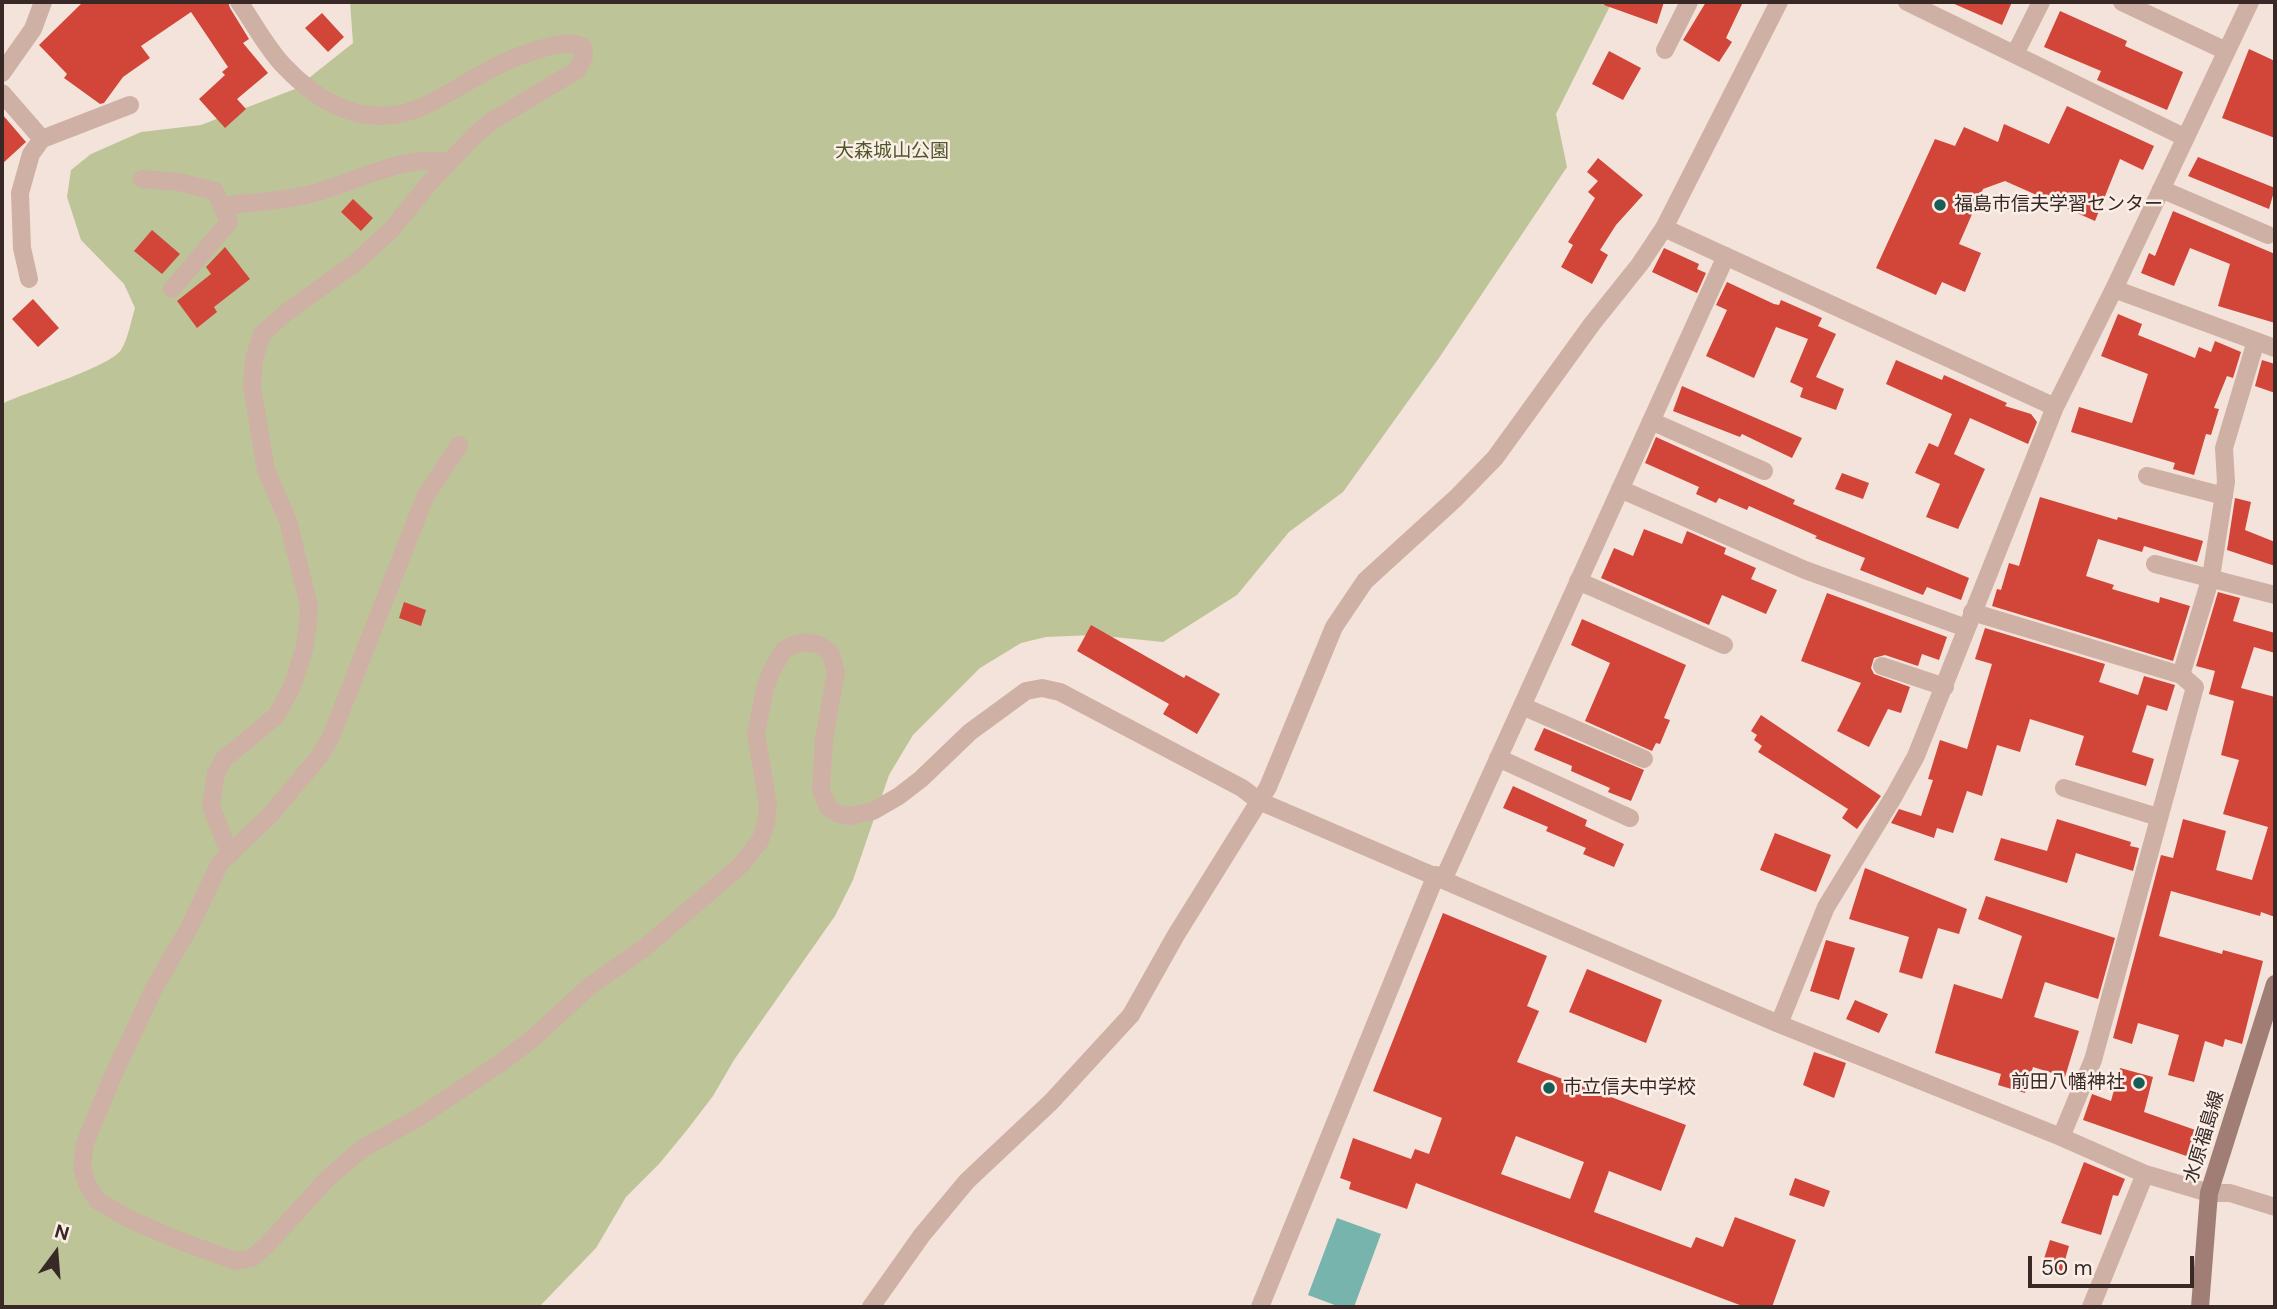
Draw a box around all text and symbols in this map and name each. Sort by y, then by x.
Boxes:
park label: 大森城山公園 [835,141,949,163]
place label: 福島市信夫学習センター [1954,194,2163,216]
marker: 福島市信夫学習センター [1932,197,1948,213]
place label: 前田八幡神社 [2011,1072,2125,1094]
marker: 前田八幡神社 [2131,1075,2147,1091]
place label: 市立信夫中学校 [1563,1077,1696,1099]
marker: 市立信夫中学校 [1541,1080,1557,1096]
street label: 水原福島線 [2180,1088,2230,1186]
north arrow [21,1218,91,1288]
text: N [52,1218,72,1246]
scale bar [2032,1242,2198,1286]
text: 50 m [2041,1254,2092,1282]

